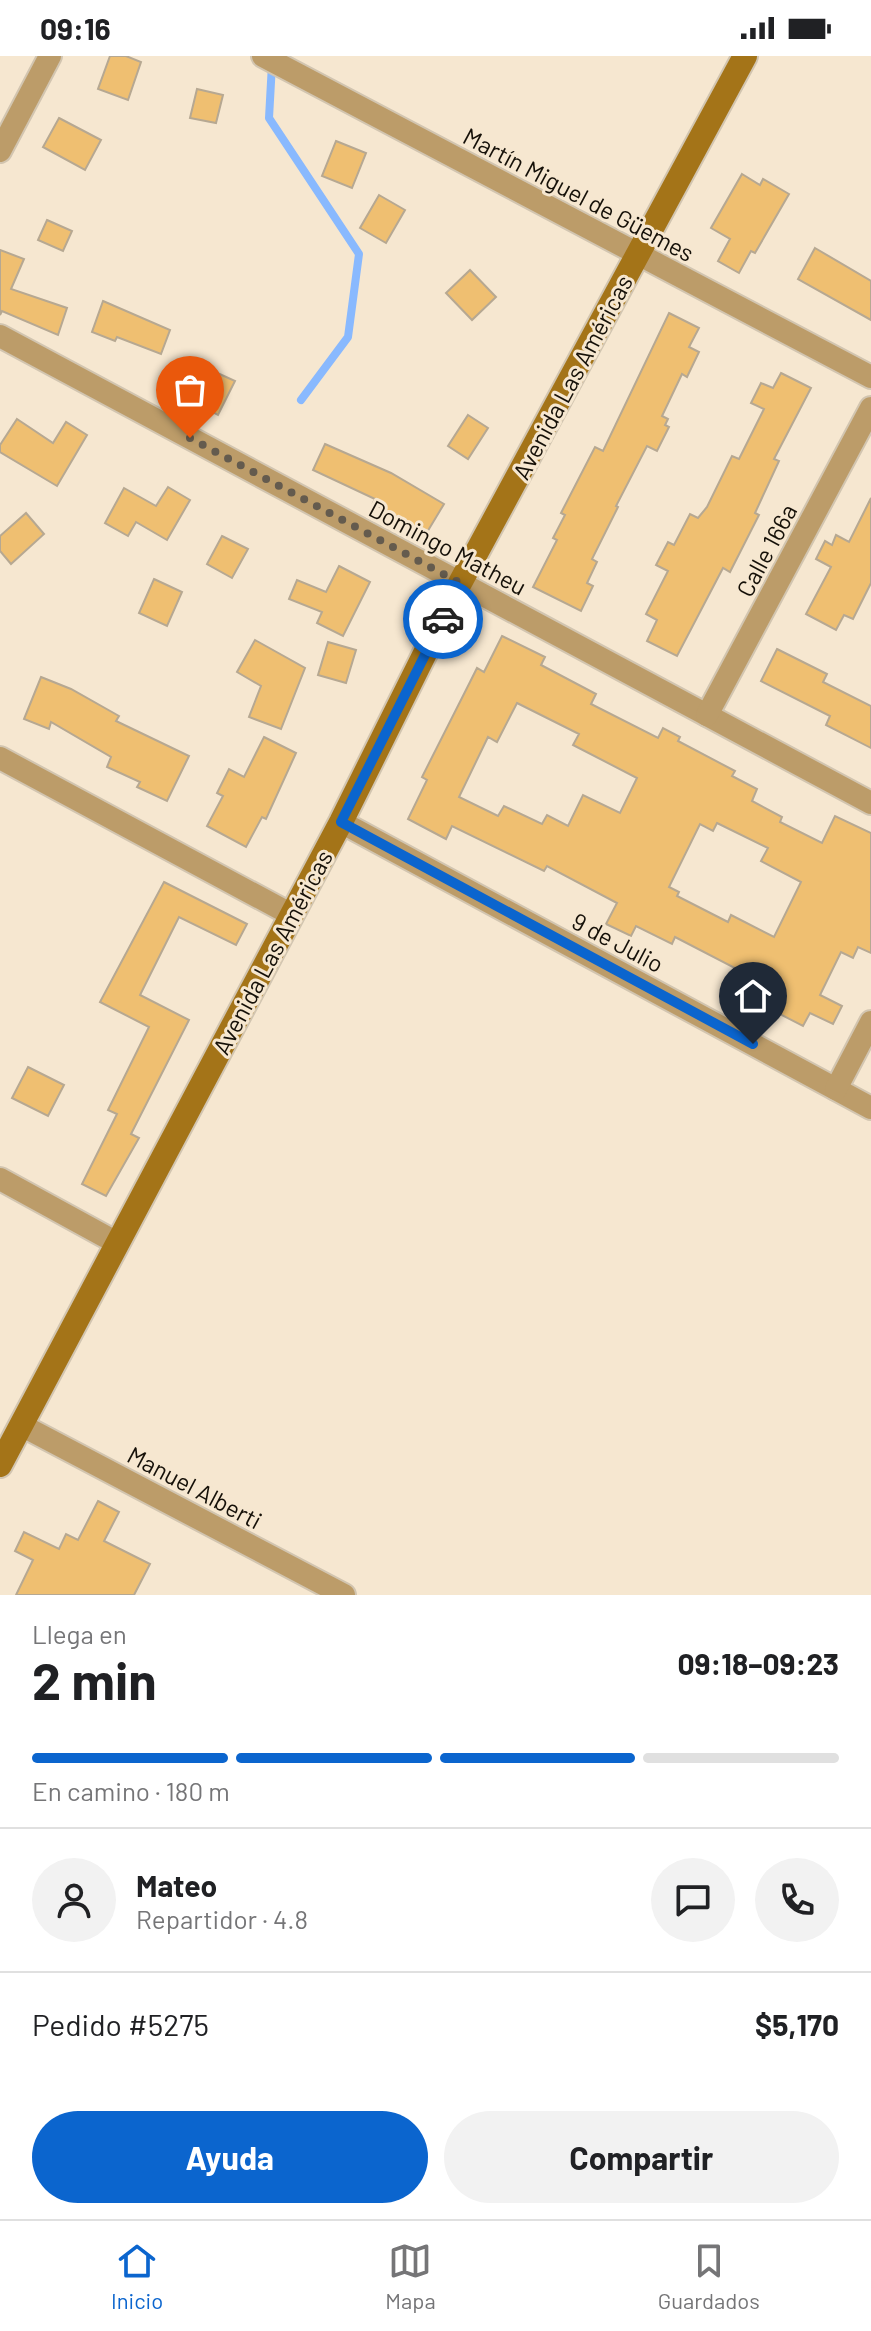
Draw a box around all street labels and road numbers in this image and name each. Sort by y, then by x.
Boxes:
street label: Martín Miguel de Güemes [459,121,699,267]
street label: Avenida Las Américas [506,270,638,484]
street label: Domingo Matheu [364,493,532,601]
street label: Calle 166a [730,499,802,601]
street label: Avenida Las Américas [206,845,338,1059]
street label: 9 de Julio [567,906,669,978]
street label: Manuel Alberti [123,1439,267,1535]

